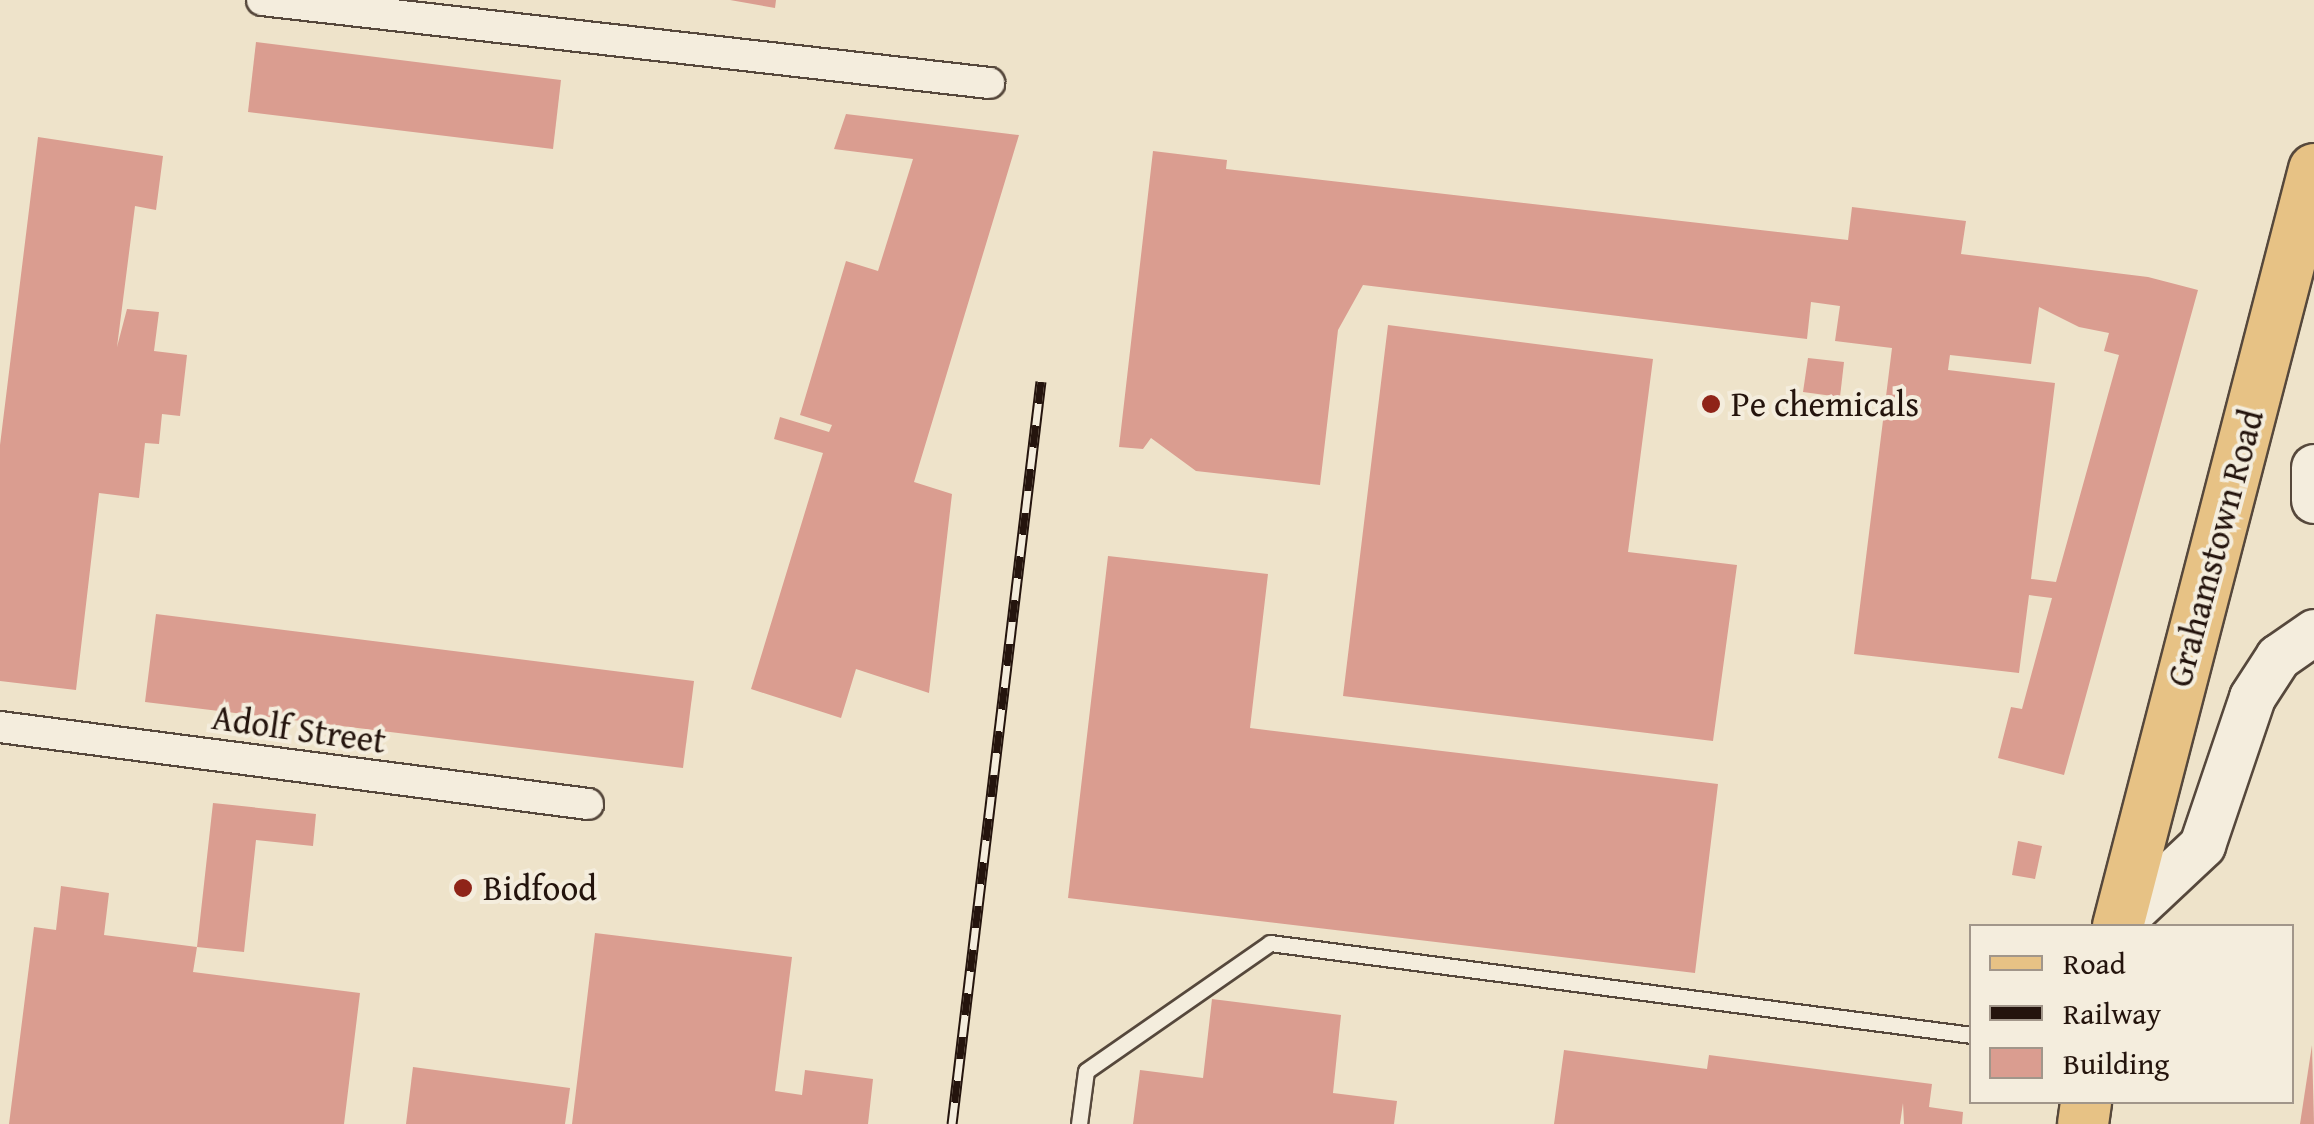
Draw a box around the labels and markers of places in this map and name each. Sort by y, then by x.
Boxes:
place label: Pe chemicals [1731,383,1919,425]
marker: Pe chemicals [1700,393,1722,415]
place label: Bidfood [483,867,597,909]
marker: Bidfood [452,877,474,899]

